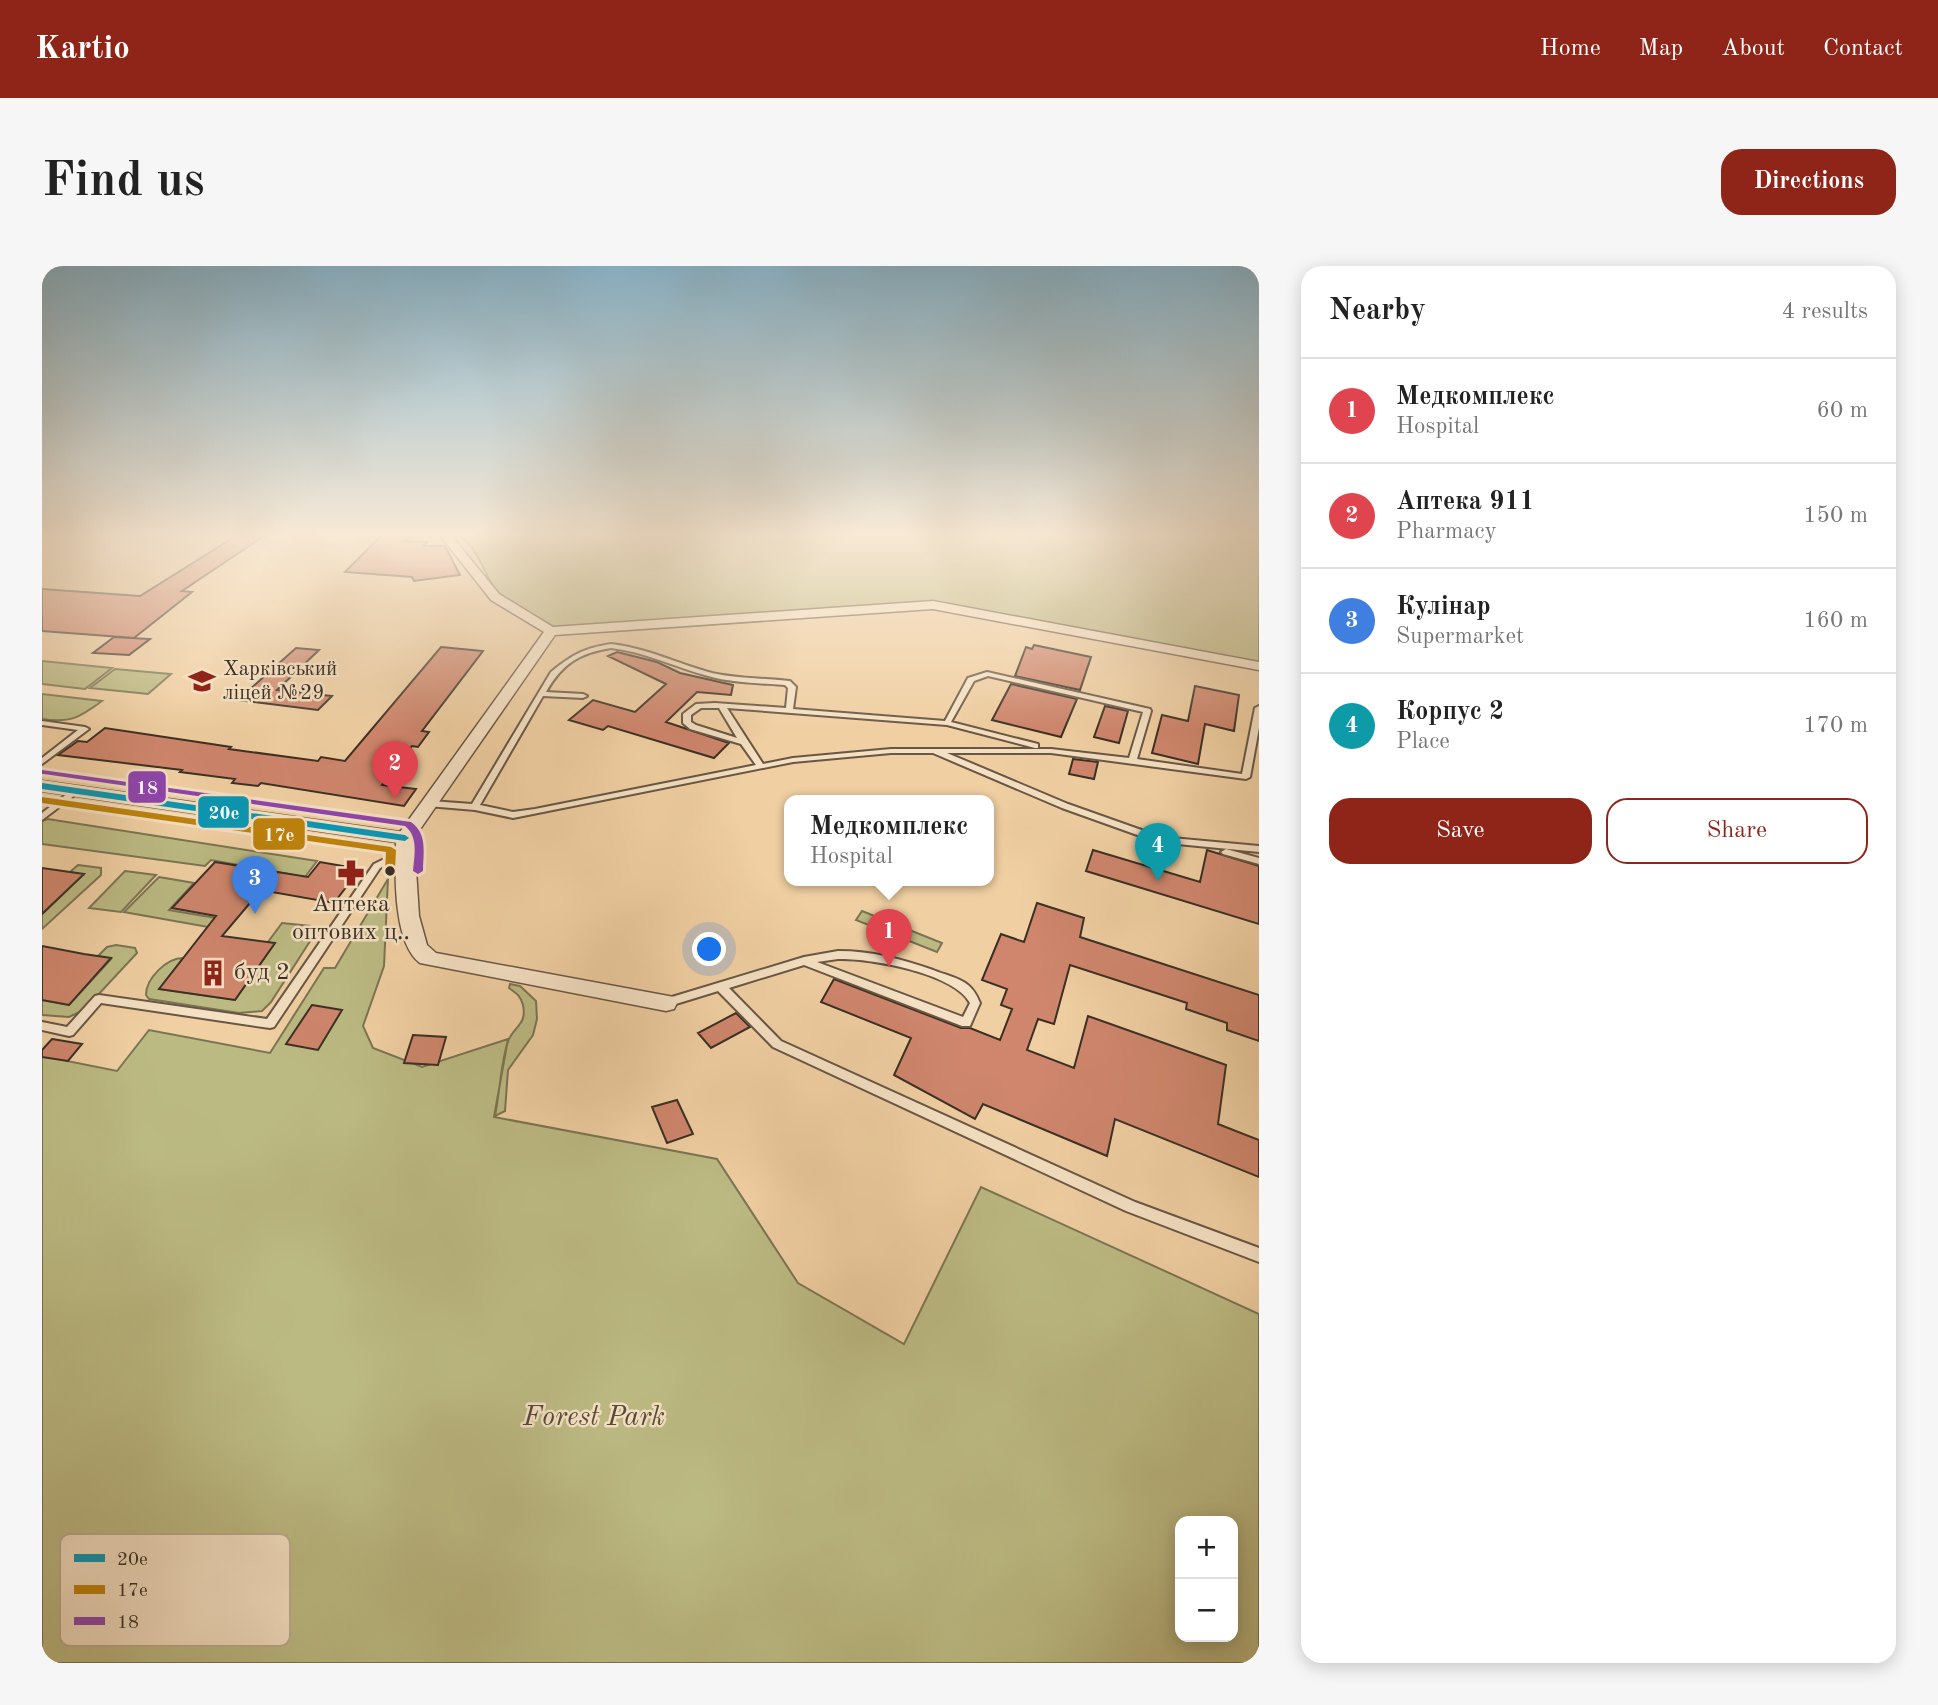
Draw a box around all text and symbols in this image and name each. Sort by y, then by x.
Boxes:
text: Kartio [35,33,130,66]
text: Home [1540,37,1601,61]
text: Map [1639,37,1683,61]
text: About [1721,37,1785,61]
text: Contact [1823,37,1903,61]
button: Directions [1721,149,1896,215]
text: Find us [42,158,205,207]
text: Nearby [1329,296,1426,326]
text: 4 results [1782,300,1868,323]
text: Медкомплекс [1396,384,1555,410]
text: 1 [1345,399,1359,422]
text: 60 m [1817,399,1868,422]
text: Hospital [1396,415,1479,438]
text: Аптека 911 [1396,489,1535,515]
text: 2 [1345,504,1359,527]
text: 150 m [1803,504,1868,527]
text: Pharmacy [1396,520,1497,543]
text: Кулінар [1396,594,1491,620]
text: 3 [1345,609,1359,632]
text: 160 m [1803,609,1868,632]
text: Supermarket [1396,625,1524,648]
place label: Харківський ліцей №29 [223,659,337,704]
school or university icon: Харківський ліцей №29 [187,666,217,696]
text: Корпус 2 [1396,699,1504,725]
text: 4 [1345,714,1359,737]
text: 170 m [1803,714,1868,737]
text: Place [1396,730,1450,753]
pin: 2 [372,741,418,799]
line badge: 18 [127,770,167,804]
text: 18 [136,780,158,799]
line badge: 20е [197,795,250,829]
popup [784,795,994,886]
button: Save [1329,798,1592,864]
button: Share [1606,798,1868,864]
text: 20е [208,805,240,824]
text: Медкомплекс [810,814,968,840]
line badge: 17е [252,817,306,851]
pin: 4 [1135,823,1181,881]
text: 17е [263,827,295,846]
text: Hospital [810,845,893,868]
pin: 3 [232,856,278,914]
pharmacy icon: Аптека оптових ц‥ [336,858,366,888]
unlabelled marker [383,864,397,878]
place label: Аптека оптових ц‥ [292,893,410,945]
pin: 1 [866,909,912,967]
your location [692,932,726,966]
building icon: буд 2 [198,958,228,988]
place label: буд 2 [234,961,290,985]
park label: Forest Park [522,1404,665,1432]
map controls [1175,1516,1238,1642]
button: + [1175,1516,1238,1579]
legend [60,1534,290,1646]
text: 20е [117,1551,148,1570]
button: − [1175,1579,1238,1642]
text: 17е [117,1582,148,1601]
text: 18 [117,1614,139,1633]

